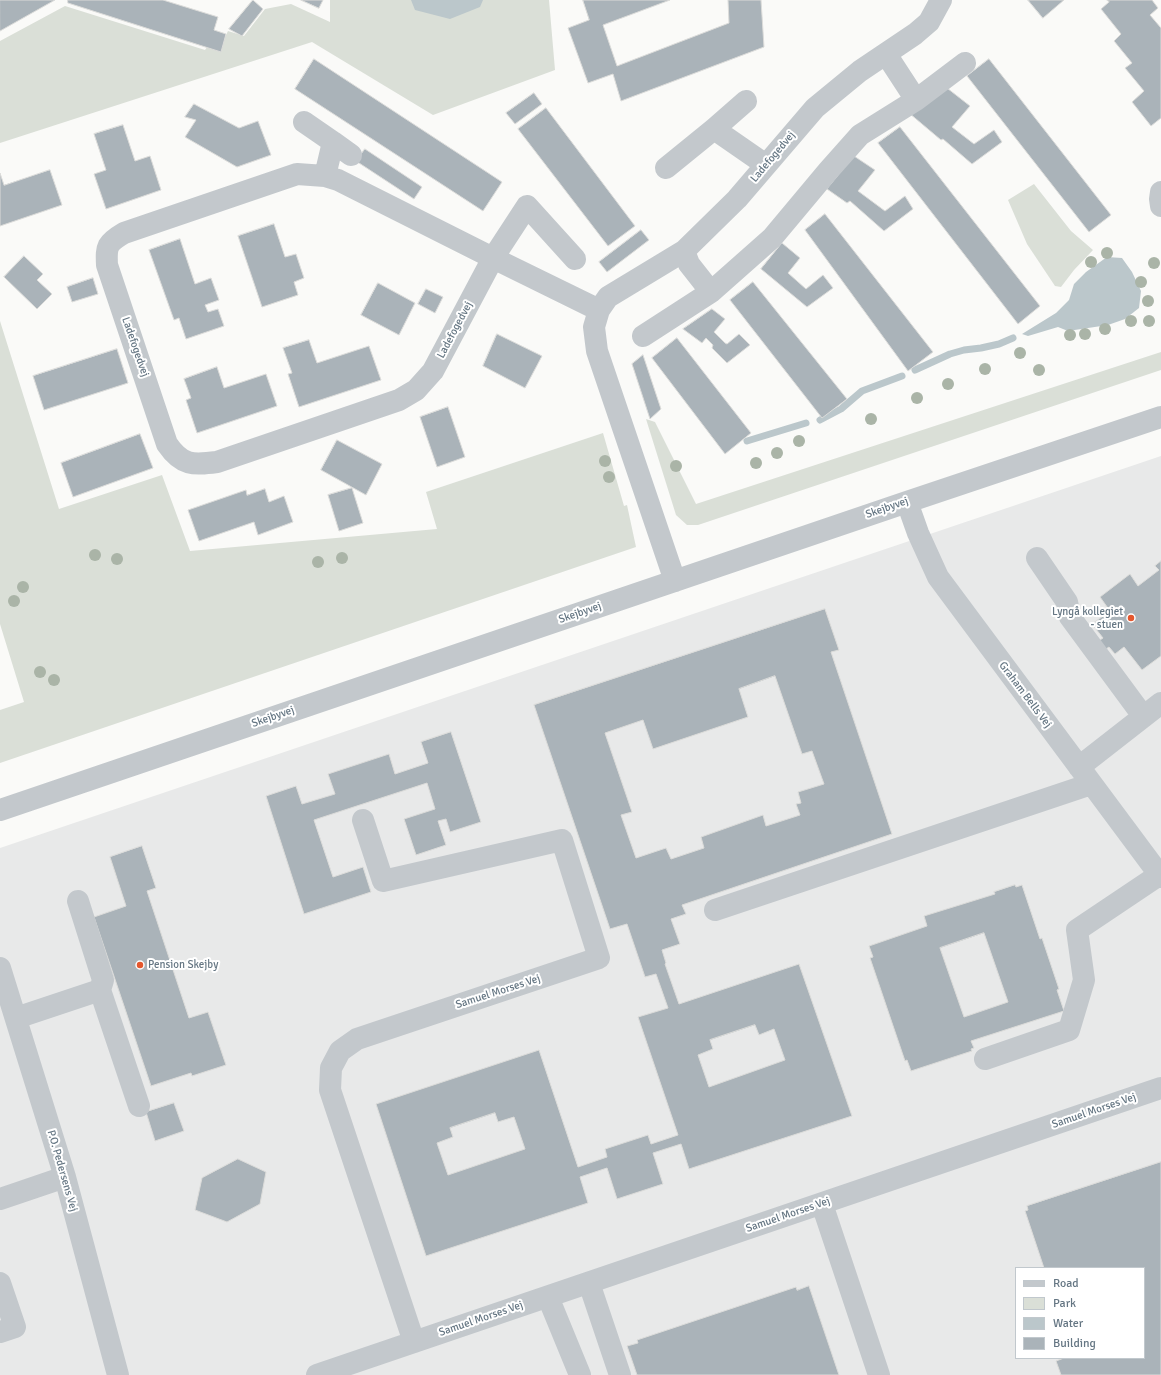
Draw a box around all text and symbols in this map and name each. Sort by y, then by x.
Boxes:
street label: Ladefogedvej [748,129,798,185]
street label: Ladefogedvej [435,299,475,361]
street label: Ladefogedvej [119,315,151,379]
street label: Skejbyvej [864,495,910,521]
street label: Skejbyvej [557,600,603,626]
place label: Lyngå kollegiet - stuen [1052,605,1123,631]
marker: Lyngå kollegiet - stuen [1126,613,1136,623]
street label: Graham Bells Vej [996,659,1054,731]
street label: Skejbyvej [250,704,296,730]
place label: Pension Skejby [148,958,218,972]
marker: Pension Skejby [135,960,145,970]
street label: Samuel Morses Vej [454,972,542,1012]
street label: Samuel Morses Vej [1050,1090,1138,1132]
street label: P.O. Pedersens Vej [44,1129,80,1213]
street label: Samuel Morses Vej [744,1194,832,1236]
legend [1015,1267,1145,1359]
text: Road [1053,1276,1079,1291]
text: Park [1053,1296,1076,1311]
street label: Samuel Morses Vej [437,1298,525,1340]
text: Water [1053,1316,1083,1331]
text: Building [1053,1336,1096,1351]

